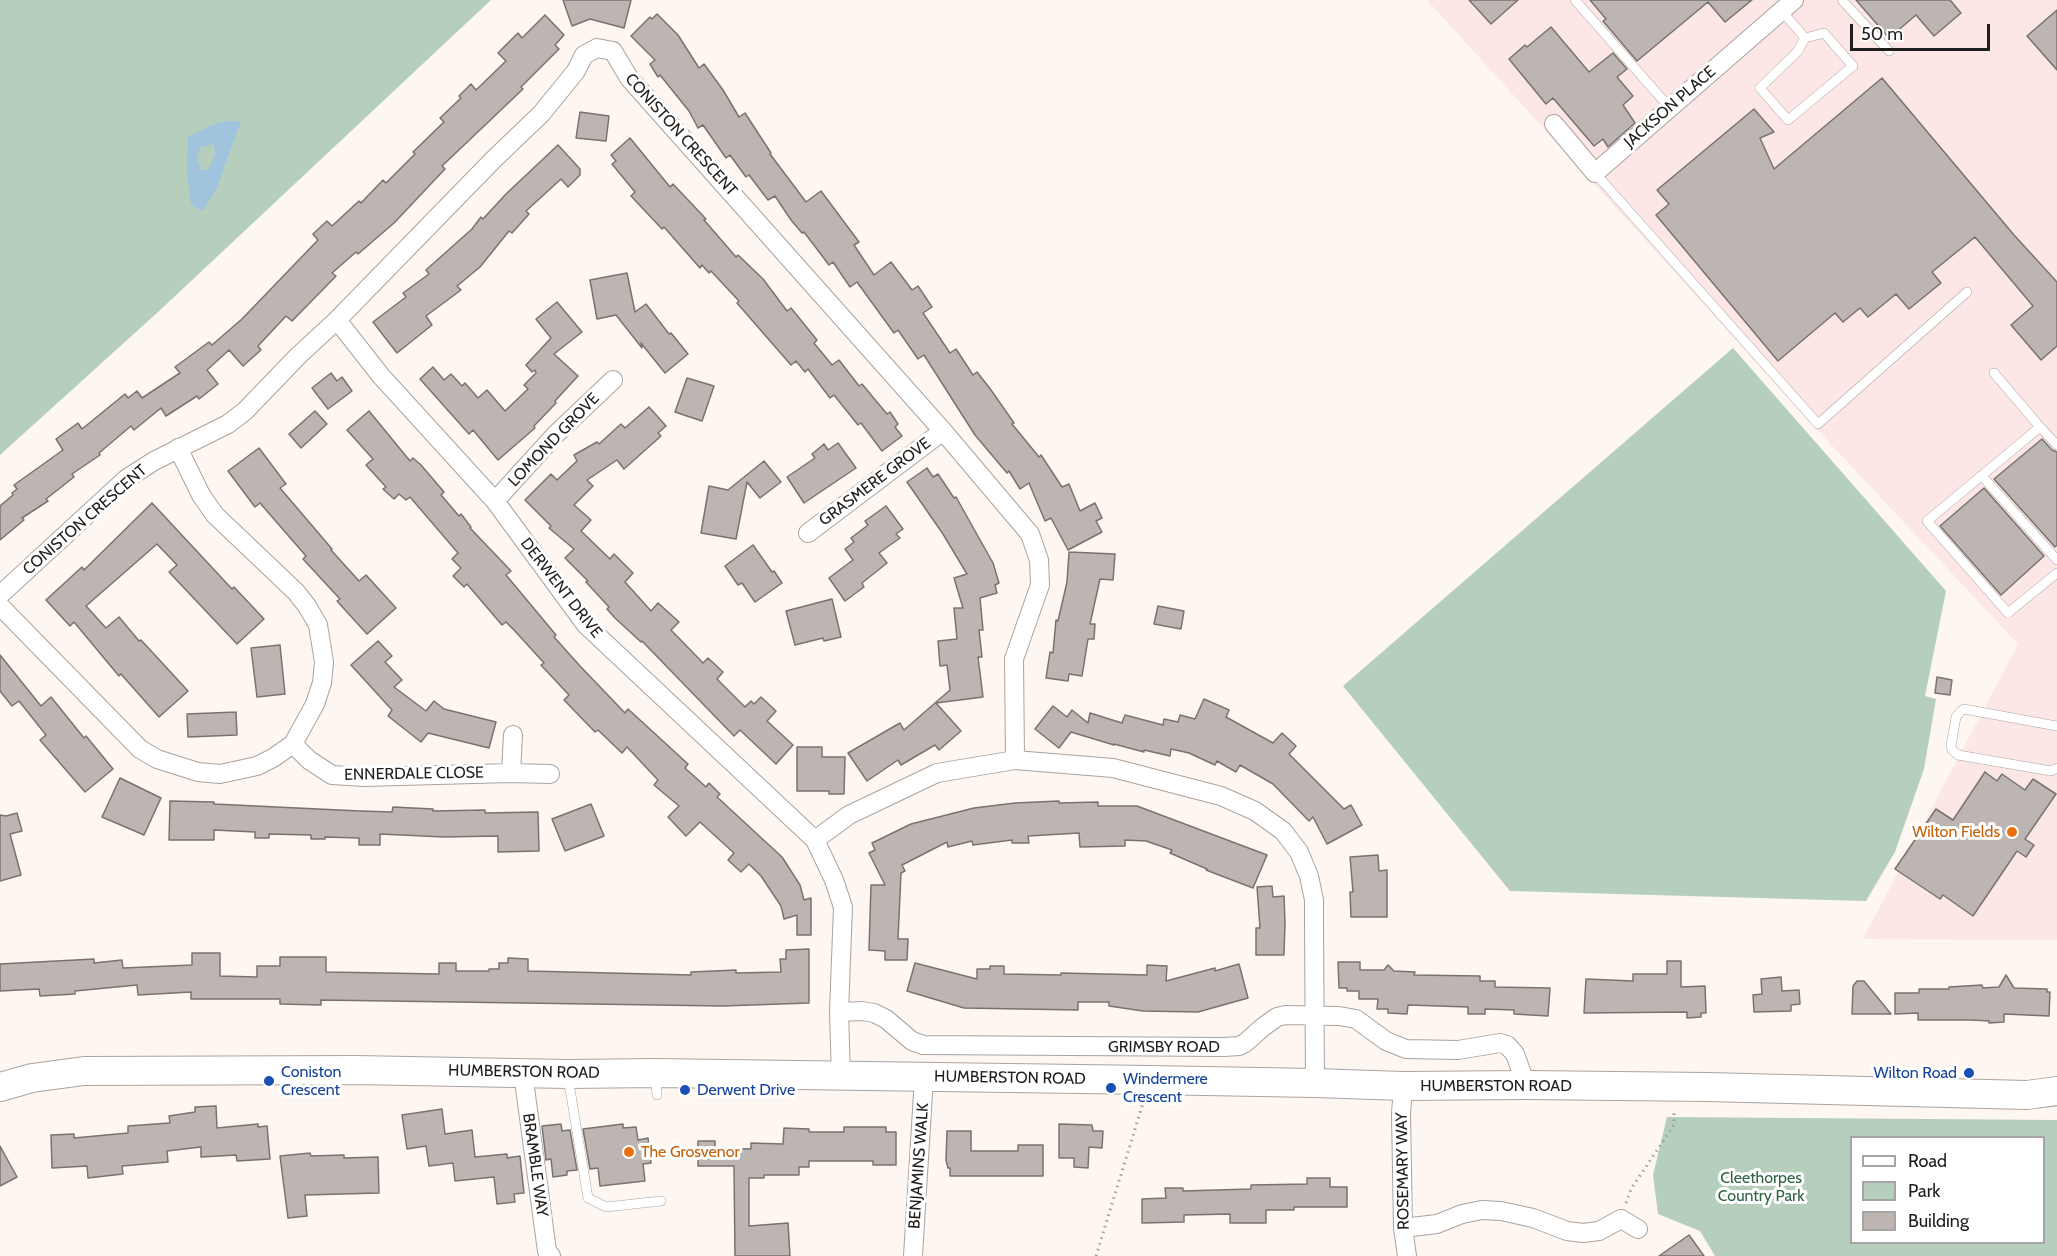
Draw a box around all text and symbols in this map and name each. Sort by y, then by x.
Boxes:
scale bar [1853,12,1992,50]
text: 50 m [1861,23,1903,45]
street label: JACKSON PLACE [1620,62,1720,152]
street label: CONISTON CRESCENT [621,70,741,200]
street label: LOMOND GROVE [504,389,604,491]
street label: GRASMERE GROVE [815,434,935,530]
street label: CONISTON CRESCENT [19,461,151,579]
street label: DERWENT DRIVE [516,534,606,642]
street label: ENNERDALE CLOSE [344,763,484,785]
place label: Wilton Fields [1912,822,2000,842]
marker: Wilton Fields [2005,825,2019,839]
street label: GRIMSBY ROAD [1108,1037,1220,1057]
street label: HUMBERSTON ROAD [448,1061,600,1083]
place label: Coniston Crescent [281,1062,341,1100]
place label: Wilton Road [1873,1063,1957,1083]
marker: Wilton Road [1962,1066,1976,1080]
street label: HUMBERSTON ROAD [934,1067,1086,1089]
place label: Windermere Crescent [1123,1069,1208,1107]
marker: Coniston Crescent [262,1074,276,1088]
street label: HUMBERSTON ROAD [1420,1076,1572,1096]
place label: Derwent Drive [697,1080,795,1100]
marker: Windermere Crescent [1104,1081,1118,1095]
marker: Derwent Drive [678,1083,692,1097]
street label: BENJAMINS WALK [905,1102,933,1230]
street label: BRAMBLE WAY [518,1112,552,1218]
street label: ROSEMARY WAY [1392,1112,1414,1230]
legend [1850,1136,2045,1244]
place label: The Grosvenor [641,1142,740,1162]
marker: The Grosvenor [622,1145,636,1159]
text: Road [1908,1150,1947,1172]
park label: Cleethorpes Country Park [1718,1168,1804,1206]
text: Park [1908,1180,1940,1202]
text: Building [1908,1210,1969,1232]

